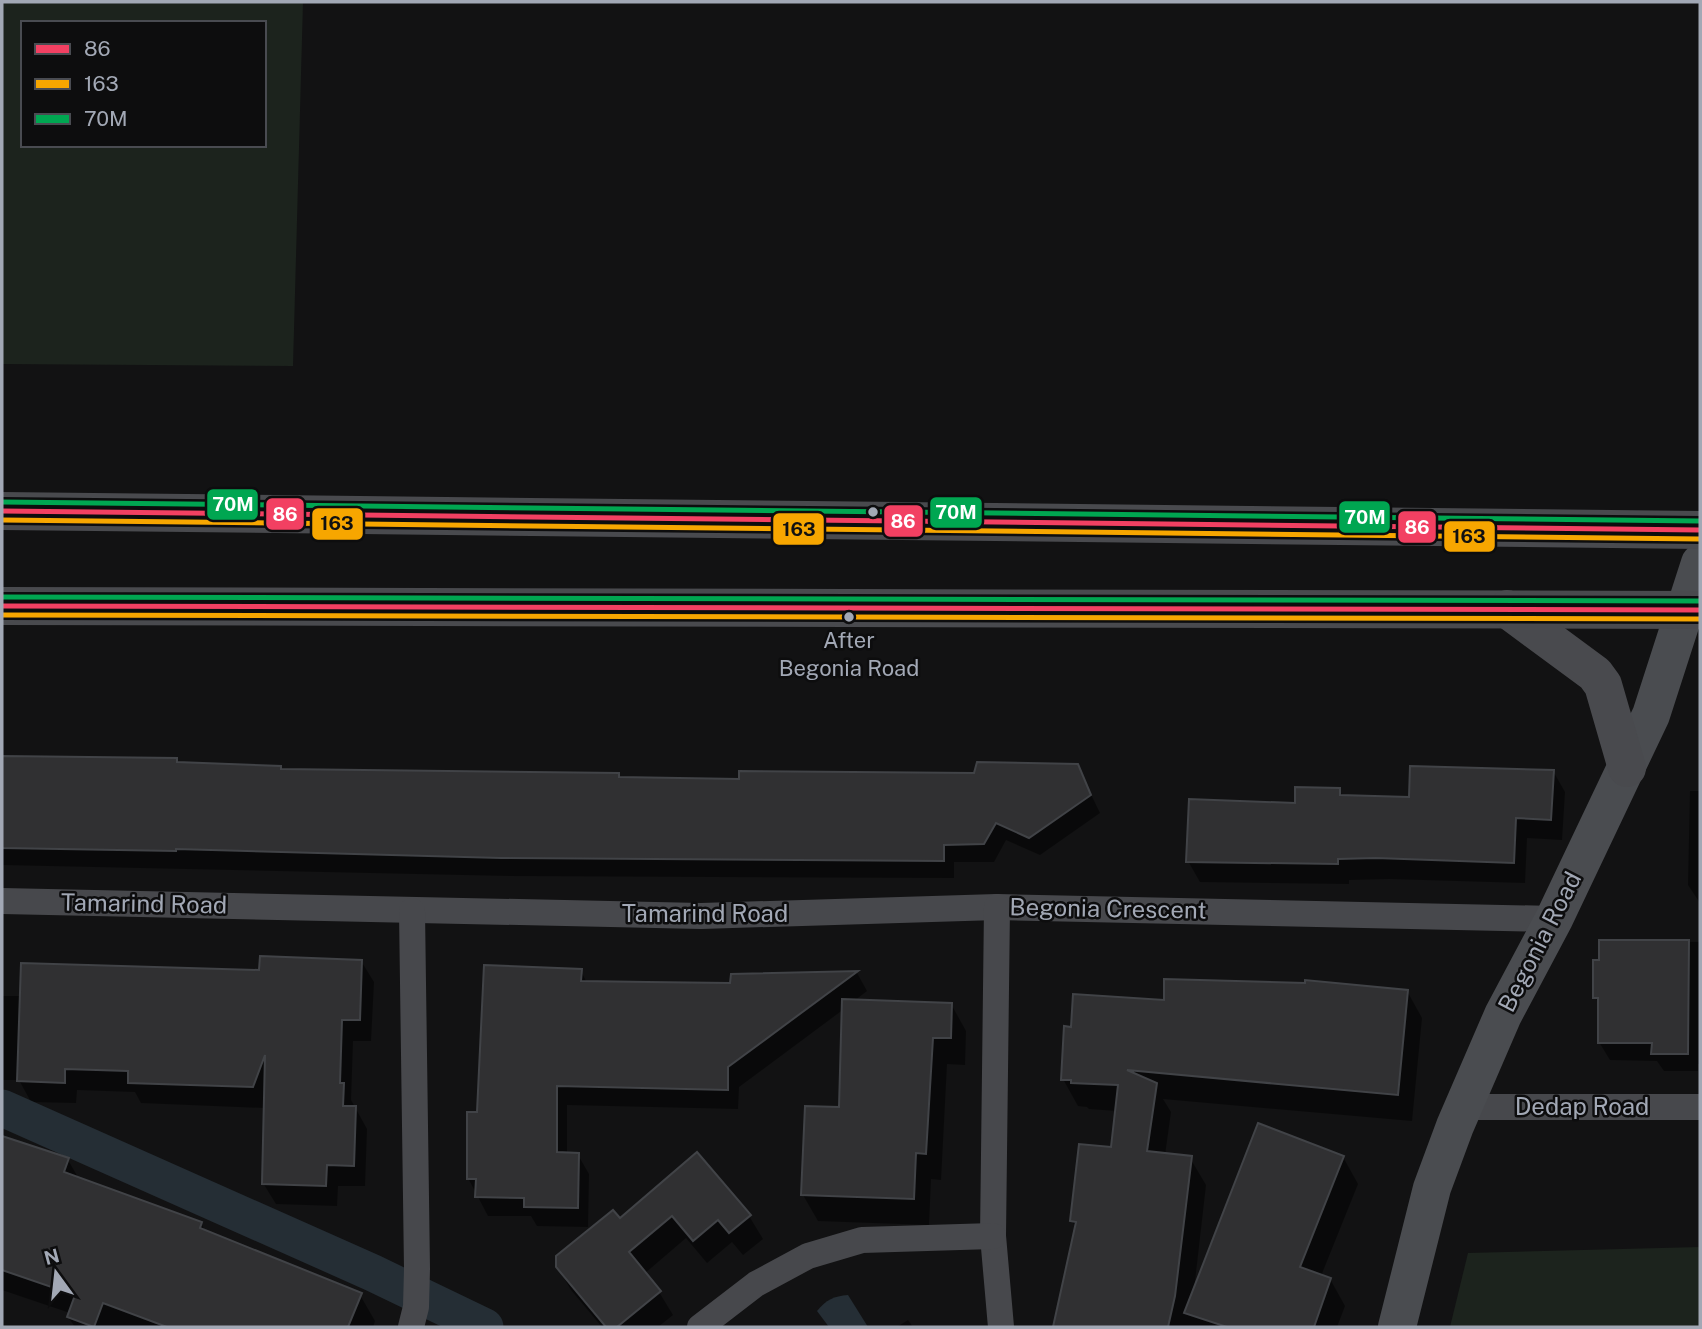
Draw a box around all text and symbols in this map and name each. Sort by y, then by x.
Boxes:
legend [21,21,266,147]
text: 86 [84,36,111,61]
text: 163 [84,71,119,96]
text: 70M [84,106,128,131]
line badge: 70M [206,488,259,521]
text: 70M [212,493,254,515]
line badge: 70M [929,496,983,529]
line badge: 86 [265,497,305,531]
line badge: 70M [1338,500,1391,534]
text: 70M [935,501,977,523]
text: 86 [272,503,298,525]
line badge: 86 [883,504,924,538]
unlabelled marker [866,505,880,519]
text: 70M [1344,506,1386,528]
line badge: 163 [311,507,364,541]
text: 86 [890,510,916,532]
line badge: 86 [1397,510,1437,544]
text: 163 [320,512,354,534]
line badge: 163 [772,512,825,546]
text: 86 [1404,516,1430,538]
text: 163 [782,518,816,540]
line badge: 163 [1443,520,1496,553]
text: 163 [1452,525,1486,547]
marker: After Begonia Road [842,610,856,624]
place label: After Begonia Road [779,627,919,681]
street label: Begonia Road [1492,867,1586,1016]
street label: Tamarind Road [61,888,227,918]
street label: Begonia Crescent [1009,892,1207,924]
street label: Tamarind Road [622,899,788,927]
street label: Dedap Road [1515,1092,1649,1120]
north arrow [21,1238,91,1308]
text: N [42,1244,62,1269]

